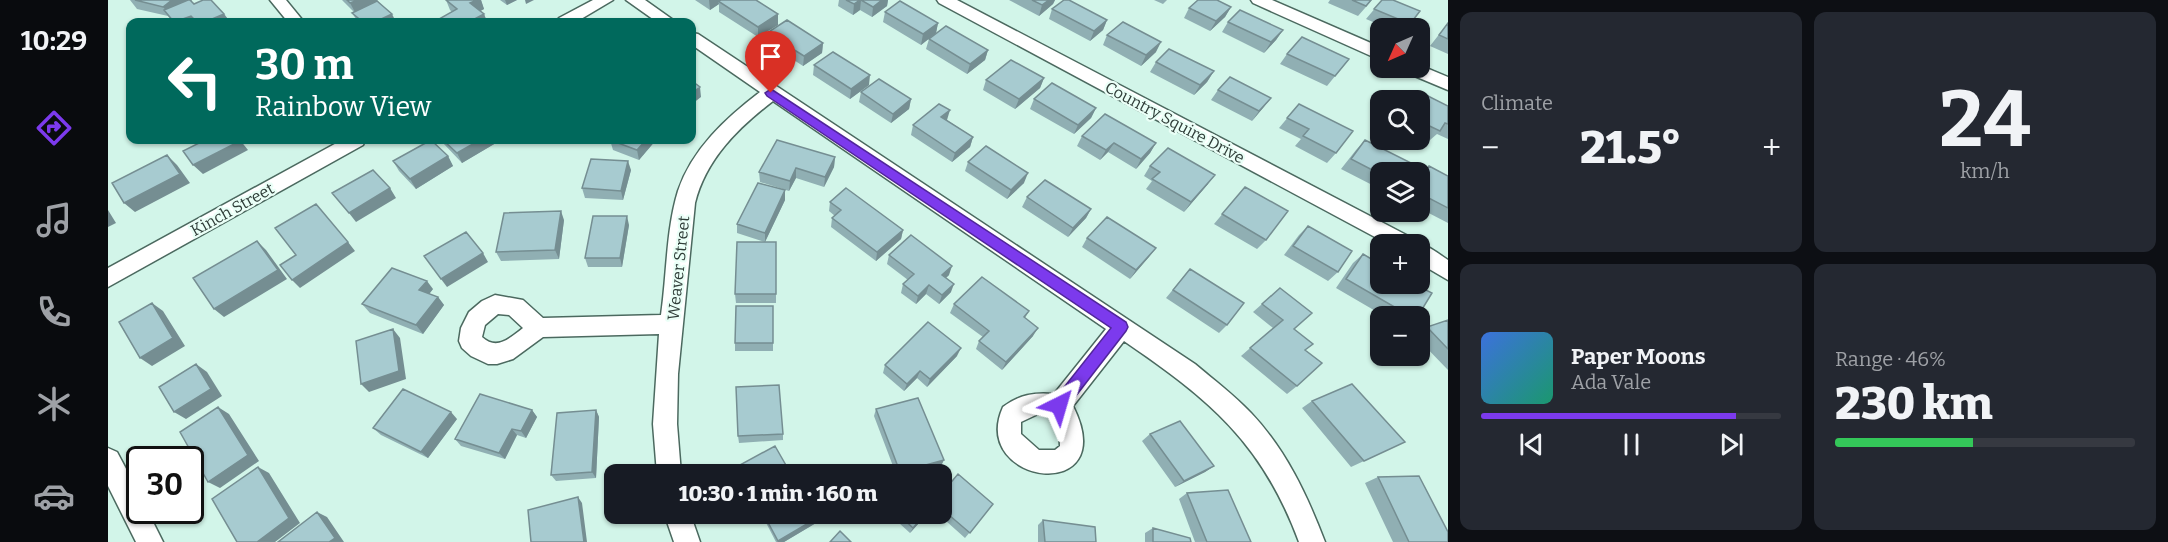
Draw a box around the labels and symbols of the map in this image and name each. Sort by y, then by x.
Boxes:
north arrow [1370,18,1430,78]
pin [745,31,796,93]
street label: Country Squire Drive [1102,78,1248,167]
street label: Kinch Street [187,179,277,240]
street label: Weaver Street [664,215,693,321]
position arrow [1027,373,1091,437]
speed limit sign: 30 [126,446,204,524]

